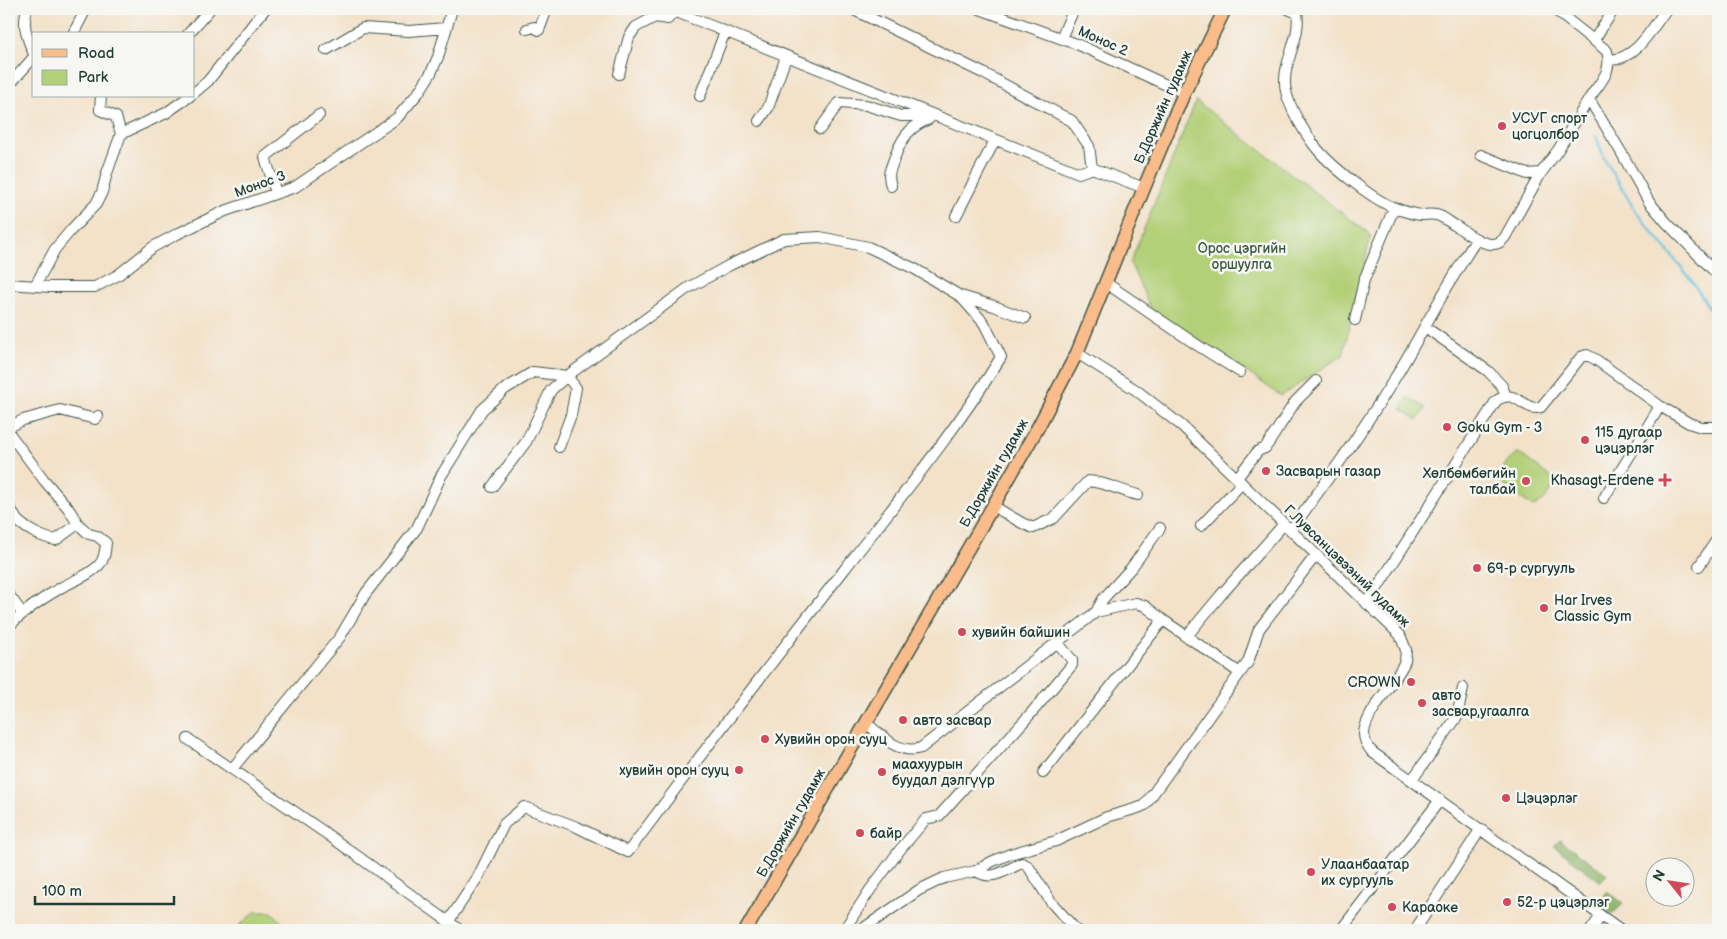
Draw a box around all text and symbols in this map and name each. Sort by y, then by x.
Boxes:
street label: Монос 2 [1075,22,1131,60]
legend [32,32,195,98]
text: Road [78,44,114,63]
street label: Б.Доржийн гудамж [1130,47,1196,166]
text: Park [78,68,109,87]
place label: УСУГ спорт цогцолбор [1512,110,1588,143]
marker: УСУГ спорт цогцолбор [1496,120,1508,132]
street label: Монос 3 [232,167,288,201]
park label: Орос цэргийн оршуулга [1198,240,1286,273]
street label: Б.Доржийн гудамж [956,416,1032,530]
place label: Goku Gym - 3 [1457,419,1542,436]
marker: Goku Gym - 3 [1441,421,1453,433]
place label: 115 дугаар цэцэрлэг [1595,424,1662,457]
marker: 115 дугаар цэцэрлэг [1579,434,1591,446]
place label: Засварын газар [1276,463,1381,480]
marker: Засварын газар [1260,465,1272,477]
place label: Хөлбөмбөгийн талбай [1423,465,1516,498]
place label: Khasagt-Erdene [1550,472,1654,489]
marker: Khasagt-Erdene [1658,473,1672,487]
marker: Хөлбөмбөгийн талбай [1520,475,1532,487]
street label: Г.Лувсанцэвээний гудамж [1280,501,1414,631]
place label: 69-р сургууль [1487,560,1575,577]
marker: 69-р сургууль [1471,562,1483,574]
place label: Har Irves Classic Gym [1554,592,1632,625]
marker: Har Irves Classic Gym [1538,602,1550,614]
place label: хувийн байшин [972,624,1070,641]
marker: хувийн байшин [956,626,968,638]
place label: CROWN [1348,674,1401,691]
marker: CROWN [1405,676,1417,688]
place label: авто засвар,угаалга [1432,687,1530,720]
marker: авто засвар,угаалга [1416,697,1428,709]
place label: авто засвар [913,712,991,729]
marker: авто засвар [897,714,909,726]
place label: Хувийн орон сууц [775,731,887,748]
marker: Хувийн орон сууц [759,733,771,745]
place label: маахуурын буудал дэлгүүр [892,756,995,789]
place label: хувийн орон сууц [619,762,729,779]
marker: хувийн орон сууц [733,764,745,776]
street label: Б.Доржийн гудамж [753,766,829,880]
marker: маахуурын буудал дэлгүүр [876,766,888,778]
place label: Цэцэрлэг [1516,790,1578,807]
marker: Цэцэрлэг [1500,792,1512,804]
place label: байр [870,825,902,842]
marker: байр [854,827,866,839]
place label: Улаанбаатар их сургууль [1321,856,1409,889]
north arrow [1644,856,1694,906]
marker: Улаанбаатар их сургууль [1305,866,1317,878]
text: N [1649,867,1669,885]
scale bar [35,874,174,906]
text: 100 m [42,882,82,901]
place label: 52-р цэцэрлэг [1517,894,1610,911]
marker: 52-р цэцэрлэг [1501,896,1513,908]
place label: Караоке [1402,899,1458,916]
marker: Караоке [1386,901,1398,913]

